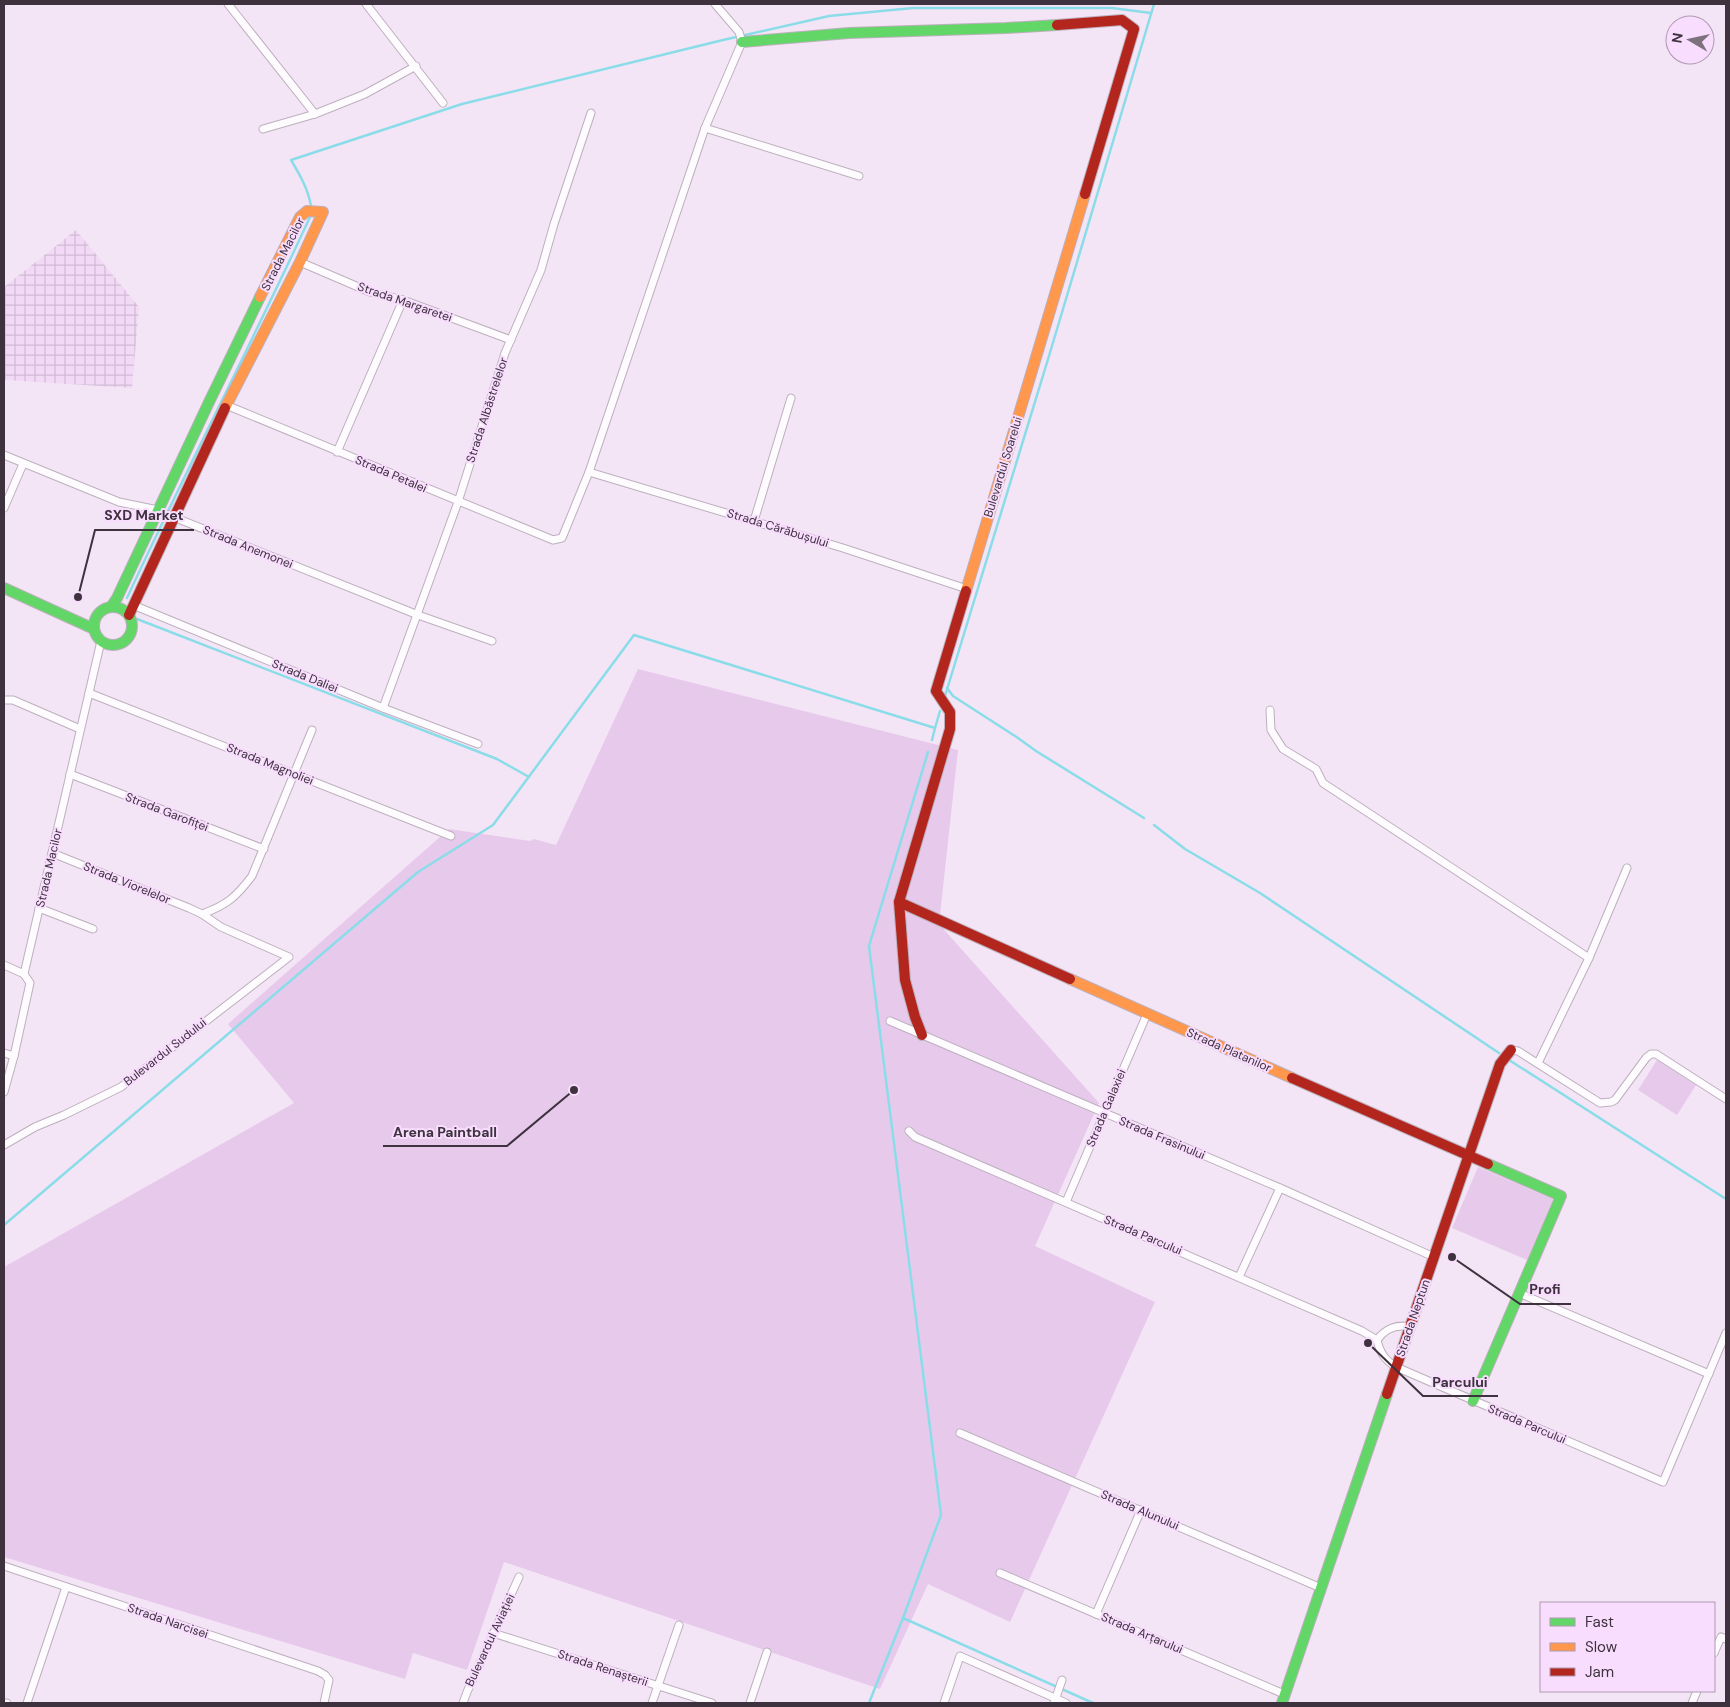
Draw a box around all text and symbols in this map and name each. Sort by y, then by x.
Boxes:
north arrow [1665,15,1715,65]
text: N [1667,32,1687,44]
street label: Strada Macilor [258,214,309,293]
street label: Strada Margaretei [356,278,455,326]
street label: Strada Albăstrelelor [462,355,512,465]
street label: Bulevardul Soarelui [980,415,1026,519]
street label: Strada Petalei [353,452,430,496]
callout: SXD Market [95,501,194,530]
street label: Strada Cărăbușului [725,505,831,551]
text: SXD Market [104,506,184,524]
street label: Strada Anemonei [201,522,296,572]
street label: Strada Daliei [270,655,341,697]
street label: Strada Magnoliei [224,739,316,789]
street label: Strada Garofiței [123,789,211,835]
street label: Strada Macilor [32,826,66,909]
street label: Strada Viorelelor [81,858,173,908]
street label: Bulevardul Sudului [120,1015,210,1089]
street label: Strada Platanilor [1184,1024,1274,1076]
street label: Strada Galaxiei [1082,1066,1130,1149]
street label: Strada Frasinului [1116,1113,1208,1163]
callout: Arena Paintball [383,1117,507,1146]
text: Arena Paintball [393,1123,497,1141]
street label: Strada Parcului [1101,1211,1185,1259]
callout: Profi [1520,1275,1571,1304]
street label: Strada Neptun [1392,1277,1434,1359]
text: Profi [1529,1280,1561,1298]
callout: Parcului [1423,1367,1498,1396]
text: Parcului [1432,1373,1488,1391]
street label: Strada Parcului [1485,1400,1569,1448]
street label: Strada Alunului [1098,1486,1182,1534]
street label: Bulevardul Aviației [461,1591,519,1689]
street label: Strada Narcisei [126,1600,211,1642]
legend [1540,1602,1715,1692]
street label: Strada Arțarului [1099,1609,1185,1657]
text: Fast [1585,1612,1614,1632]
text: Slow [1585,1637,1618,1657]
street label: Strada Renașterii [556,1646,650,1690]
text: Jam [1585,1662,1614,1682]

